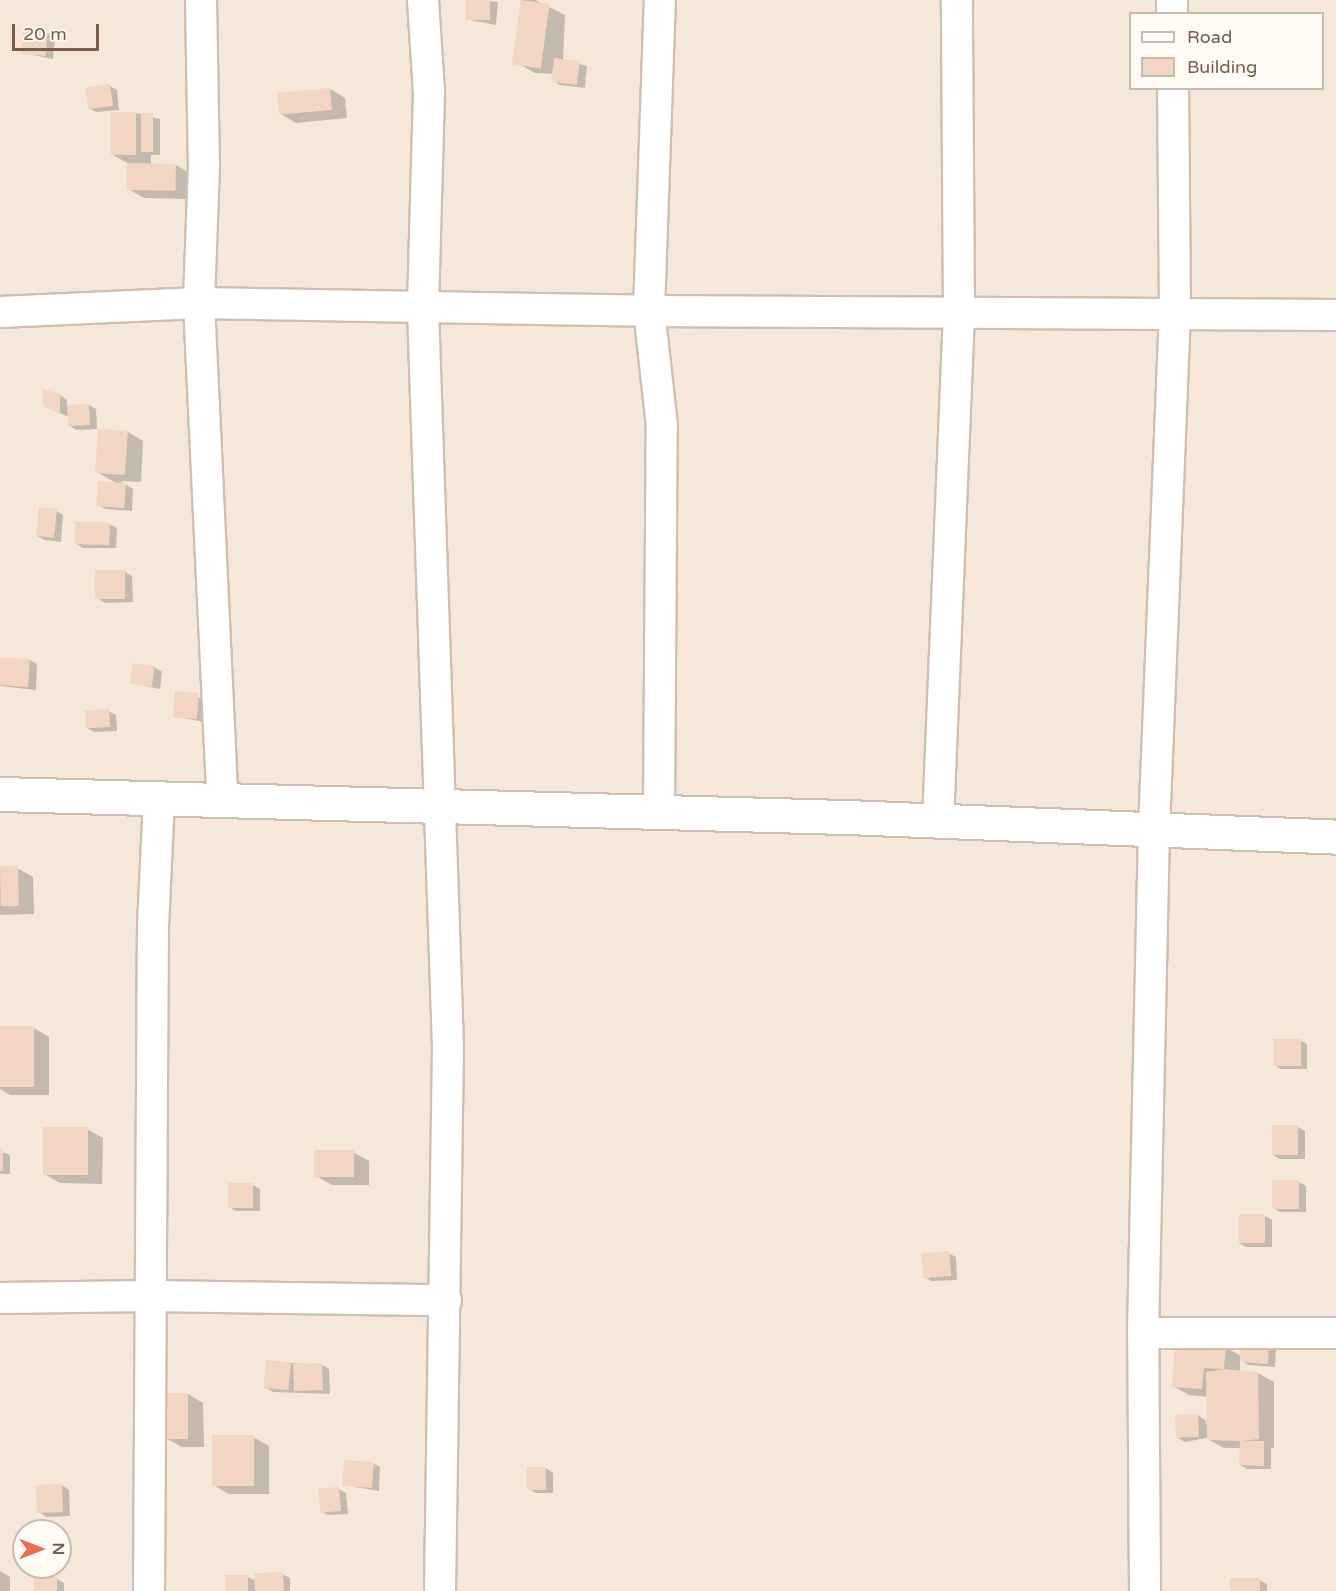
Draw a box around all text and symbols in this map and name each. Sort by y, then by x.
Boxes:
scale bar [15,12,102,50]
legend [1129,12,1324,90]
text: 20 m [23,23,67,45]
text: Road [1187,26,1232,48]
text: Building [1187,56,1257,78]
north arrow [12,1519,72,1579]
text: N [48,1543,68,1555]

